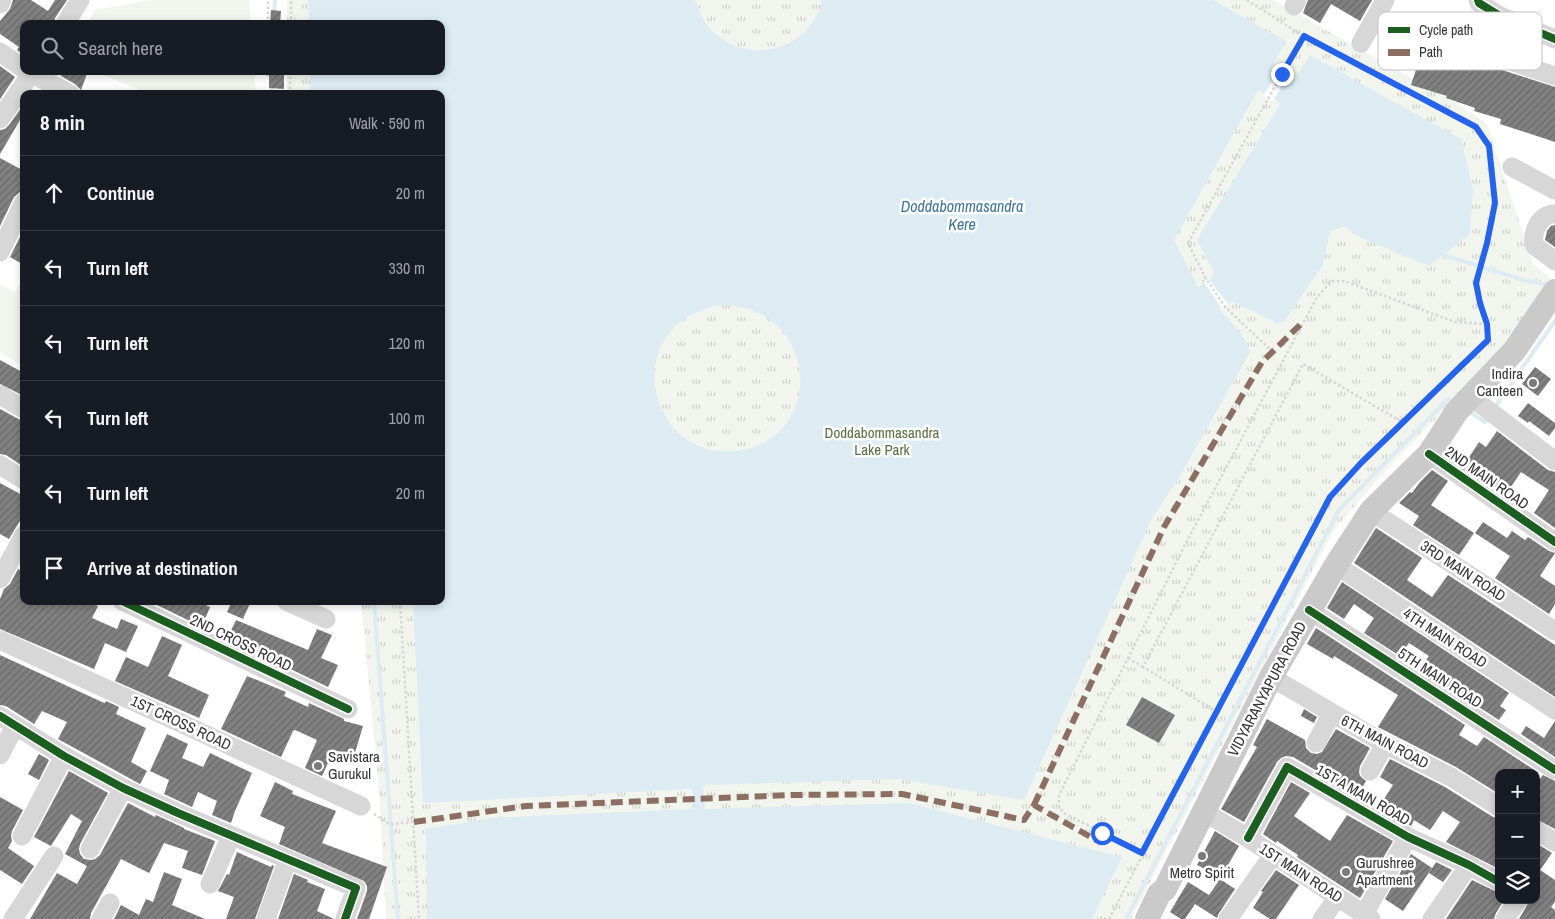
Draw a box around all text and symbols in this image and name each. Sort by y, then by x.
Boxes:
legend [1378,12,1542,70]
search box [20,20,445,75]
text: Cycle path [1419,21,1473,39]
icon: search [38,34,66,62]
text: Search here [78,35,163,61]
text: Path [1419,43,1443,61]
route end [1271,63,1294,86]
text: 8 min [40,108,85,137]
text: Walk · 590 m [349,112,425,134]
icon: ahead [40,179,68,207]
text: Continue [87,180,155,206]
text: 20 m [396,182,425,204]
water label: Doddabommasandra Kere [901,195,1023,235]
icon: left [40,254,68,282]
text: Turn left [87,255,148,281]
text: 330 m [389,257,425,279]
icon: left [40,329,68,357]
text: Turn left [87,330,148,356]
text: 120 m [389,332,425,354]
place label: Indira Canteen [1476,363,1523,401]
marker: Indira Canteen [1527,377,1539,389]
icon: left [40,404,68,432]
text: Turn left [87,405,148,431]
text: 100 m [389,407,425,429]
park label: Doddabommasandra Lake Park [825,422,940,460]
street label: 2ND MAIN ROAD [1441,441,1533,514]
icon: left [40,479,68,507]
text: Turn left [87,480,148,506]
text: 20 m [396,482,425,504]
street label: 3RD MAIN ROAD [1417,535,1510,606]
icon: arrive [40,554,68,582]
text: Arrive at destination [87,555,238,581]
street label: 4TH MAIN ROAD [1399,603,1491,673]
street label: 2ND CROSS ROAD [187,609,296,676]
street label: VIDYARANYAPURA ROAD [1222,618,1311,760]
street label: 5TH MAIN ROAD [1394,643,1486,713]
street label: 1ST CROSS ROAD [128,690,235,755]
street label: 6TH MAIN ROAD [1338,710,1433,774]
place label: Savistara Gurukul [328,746,380,784]
street label: 1ST A MAIN ROAD [1312,759,1414,830]
marker: Savistara Gurukul [312,760,324,772]
map controls [1495,769,1540,904]
button: + [1495,769,1540,814]
button: − [1495,814,1540,859]
route start [1091,822,1114,845]
street label: 1ST MAIN ROAD [1256,838,1347,907]
marker: Metro Spirit [1196,850,1208,862]
place label: Gurushree Apartment [1355,852,1414,890]
button: layers [1495,859,1540,904]
place label: Metro Spirit [1170,862,1235,883]
marker: Gurushree Apartment [1340,866,1352,878]

